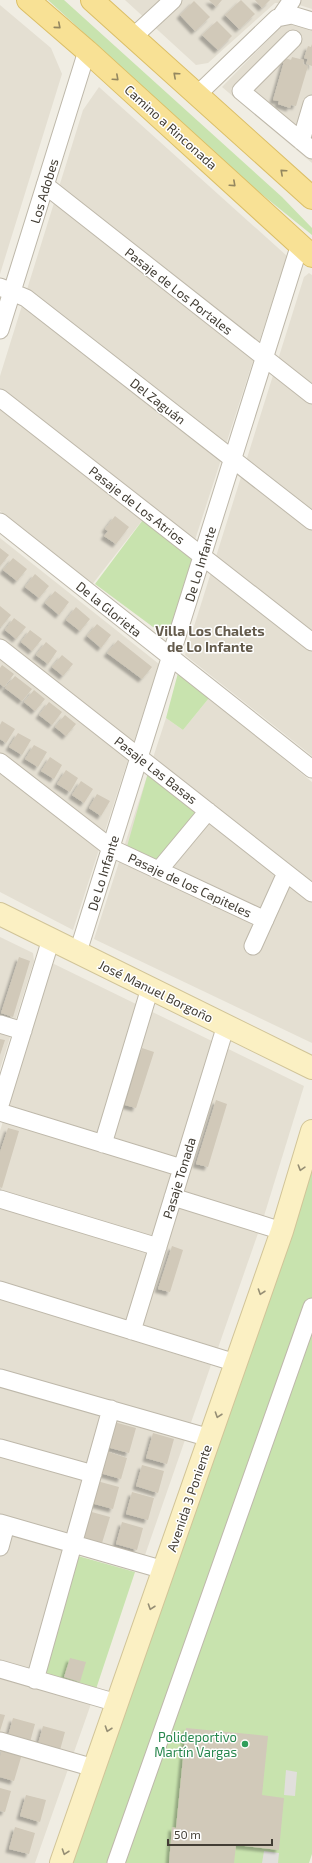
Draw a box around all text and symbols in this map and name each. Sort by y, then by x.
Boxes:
one-way arrow [53,21,60,28]
one-way arrow [111,73,119,80]
one-way arrow [173,73,181,80]
street label: Camino a Rinconada [122,81,220,173]
street label: Los Adobes [27,157,61,225]
one-way arrow [280,169,288,177]
one-way arrow [228,179,236,187]
street label: Pasaje de Los Portales [122,244,236,338]
street label: Del Zaguán [127,374,189,428]
street label: Pasaje de Los Atrios [86,463,188,547]
street label: De Lo Infante [181,524,219,604]
street label: De la Glorieta [73,578,145,640]
district label: Villa Los Chalets de Lo Infante [155,622,265,655]
street label: Pasaje Las Basas [111,733,201,807]
street label: De Lo Infante [84,833,122,913]
street label: Pasaje de los Capiteles [126,849,254,921]
street label: José Manuel Borgoño [96,956,216,1026]
street label: Pasaje Tonada [159,1135,199,1221]
one-way arrow [297,1165,306,1172]
one-way arrow [257,1288,266,1295]
one-way arrow [215,1411,223,1418]
street label: Avenida 3 Poniente [163,1442,215,1554]
one-way arrow [147,1603,156,1610]
one-way arrow [104,1726,112,1733]
place label: Polideportivo Martín Vargas [154,1729,237,1760]
marker: Polideportivo Martín Vargas [240,1739,250,1749]
scale bar [168,1821,272,1847]
text: 50 m [174,1827,201,1841]
one-way arrow [61,1848,69,1855]

